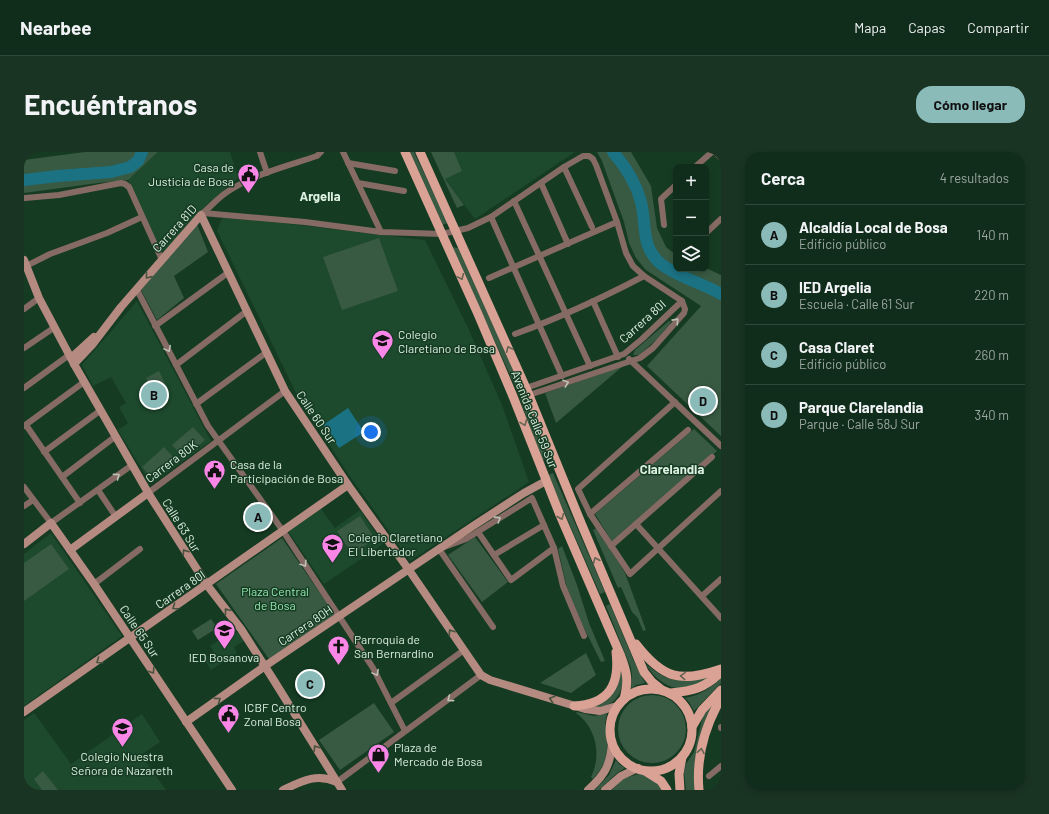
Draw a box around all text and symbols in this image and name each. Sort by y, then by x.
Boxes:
text: Nearbee [20,16,92,39]
text: Mapa [854,19,886,36]
text: Capas [908,19,945,36]
text: Compartir [967,19,1029,36]
button: Cómo llegar [916,86,1025,123]
text: Encuéntranos [24,87,197,121]
place label: Casa de Justicia de Bosa [148,160,234,188]
public building icon: Casa de Justicia de Bosa [236,161,262,194]
map controls [673,164,709,272]
button: + [673,164,709,200]
text: Cerca [761,168,805,188]
text: 4 resultados [940,170,1009,186]
district label: Argelia [299,188,341,204]
button: − [673,200,709,236]
street label: Carrera 81D [149,201,199,255]
text: Alcaldía Local de Bosa [799,218,948,236]
text: A [770,227,778,243]
text: 140 m [977,227,1009,243]
button: layers [673,236,709,272]
text: Edificio público [799,236,886,252]
one-way arrow [145,272,152,279]
one-way arrow [456,273,464,281]
text: IED Argelia [799,278,871,296]
text: B [770,287,778,303]
text: 220 m [974,287,1009,303]
text: Escuela · Calle 61 Sur [799,296,914,312]
street label: Carrera 80I [616,297,668,345]
one-way arrow [672,319,679,326]
place label: Colegio Claretiano de Bosa [398,327,495,355]
school or university icon: Colegio Claretiano de Bosa [369,328,395,361]
text: Casa Claret [799,338,874,356]
one-way arrow [163,345,170,353]
one-way arrow [506,346,514,354]
text: C [770,347,778,363]
text: 260 m [975,347,1009,363]
text: Edificio público [799,356,886,372]
street label: Avenida Calle 59 Sur [509,368,561,470]
one-way arrow [562,379,569,388]
pin: B [141,380,167,410]
pin: D [690,386,716,416]
street label: Calle 60 Sur [294,388,340,447]
text: Parque Clarelandia [799,398,923,416]
text: D [770,407,778,423]
text: 340 m [974,407,1009,423]
text: Parque · Calle 58J Sur [799,416,920,432]
one-way arrow [519,419,527,426]
your location [361,422,381,442]
street label: Carrera 80K [142,436,200,485]
place label: Casa de la Participación de Bosa [230,457,343,485]
public building icon: Casa de la Participación de Bosa [202,458,228,491]
district label: Clarelandia [640,461,704,477]
one-way arrow [112,474,119,481]
street label: Calle 63 Sur [160,496,204,555]
pin: A [245,502,271,532]
one-way arrow [557,514,565,521]
one-way arrow [494,516,501,523]
place label: Colegio Claretiano El Libertador [348,530,443,558]
school or university icon: Colegio Claretiano El Libertador [319,531,345,564]
one-way arrow [183,549,190,556]
one-way arrow [593,556,601,564]
one-way arrow [299,559,306,566]
street label: Carrera 80I [152,567,208,611]
park label: Plaza Central de Bosa [241,584,309,612]
street label: Calle 65 Sur [117,602,163,660]
one-way arrow [172,602,179,610]
street label: Carrera 80H [275,602,335,648]
one-way arrow [225,609,232,616]
school or university icon: IED Bosanova [211,617,237,650]
one-way arrow [449,629,456,636]
place label: Parroquia de San Bernardino [354,632,434,660]
church icon: Parroquia de San Bernardino [325,633,351,666]
place label: IED Bosanova [189,650,259,664]
one-way arrow [96,656,103,663]
one-way arrow [147,667,155,674]
pin: C [297,669,323,699]
one-way arrow [371,669,378,676]
one-way arrow [680,672,686,680]
one-way arrow [447,694,454,701]
one-way arrow [549,695,556,704]
one-way arrow [214,698,221,705]
place label: ICBF Centro Zonal Bosa [244,700,307,728]
public building icon: ICBF Centro Zonal Bosa [215,701,241,734]
school or university icon: Colegio Nuestra Señora de Nazareth [109,716,135,749]
place label: Plaza de Mercado de Bosa [394,740,482,768]
shop icon: Plaza de Mercado de Bosa [366,741,392,774]
one-way arrow [314,745,321,752]
one-way arrow [696,748,705,754]
place label: Colegio Nuestra Señora de Nazareth [71,749,173,777]

